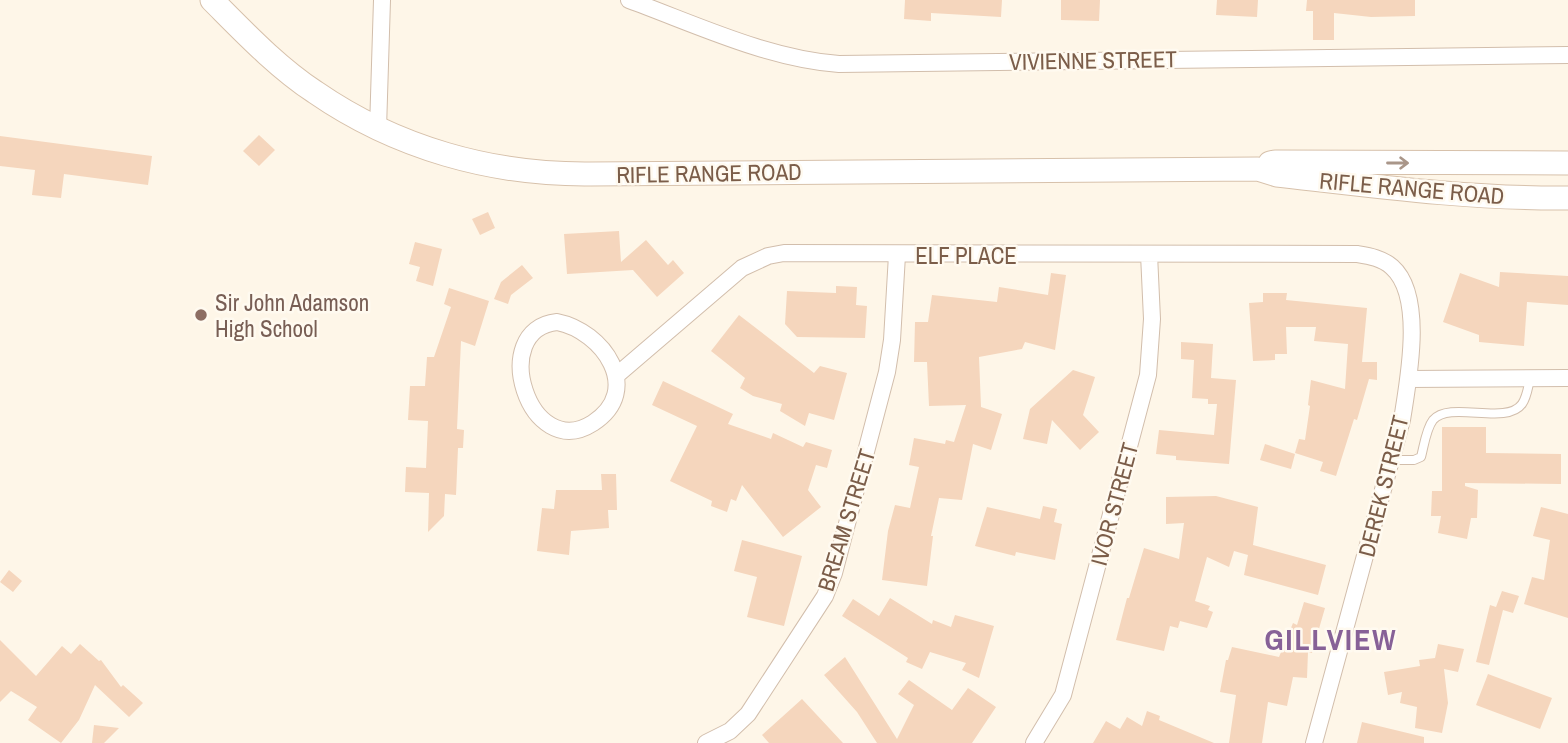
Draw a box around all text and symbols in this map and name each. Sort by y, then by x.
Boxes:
street label: VIVIENNE STREET [1009,43,1178,77]
street label: RIFLE RANGE ROAD [616,156,802,190]
one-way arrow [1386,156,1409,169]
street label: RIFLE RANGE ROAD [1318,164,1506,212]
street label: ELF PLACE [915,240,1017,271]
place label: Sir John Adamson High School [215,287,369,344]
marker: Sir John Adamson High School [193,307,209,323]
street label: DEREK STREET [1350,412,1416,560]
street label: IVOR STREET [1083,439,1145,569]
street label: BREAM STREET [810,445,882,595]
district label: GILLVIEW [1264,619,1398,659]

